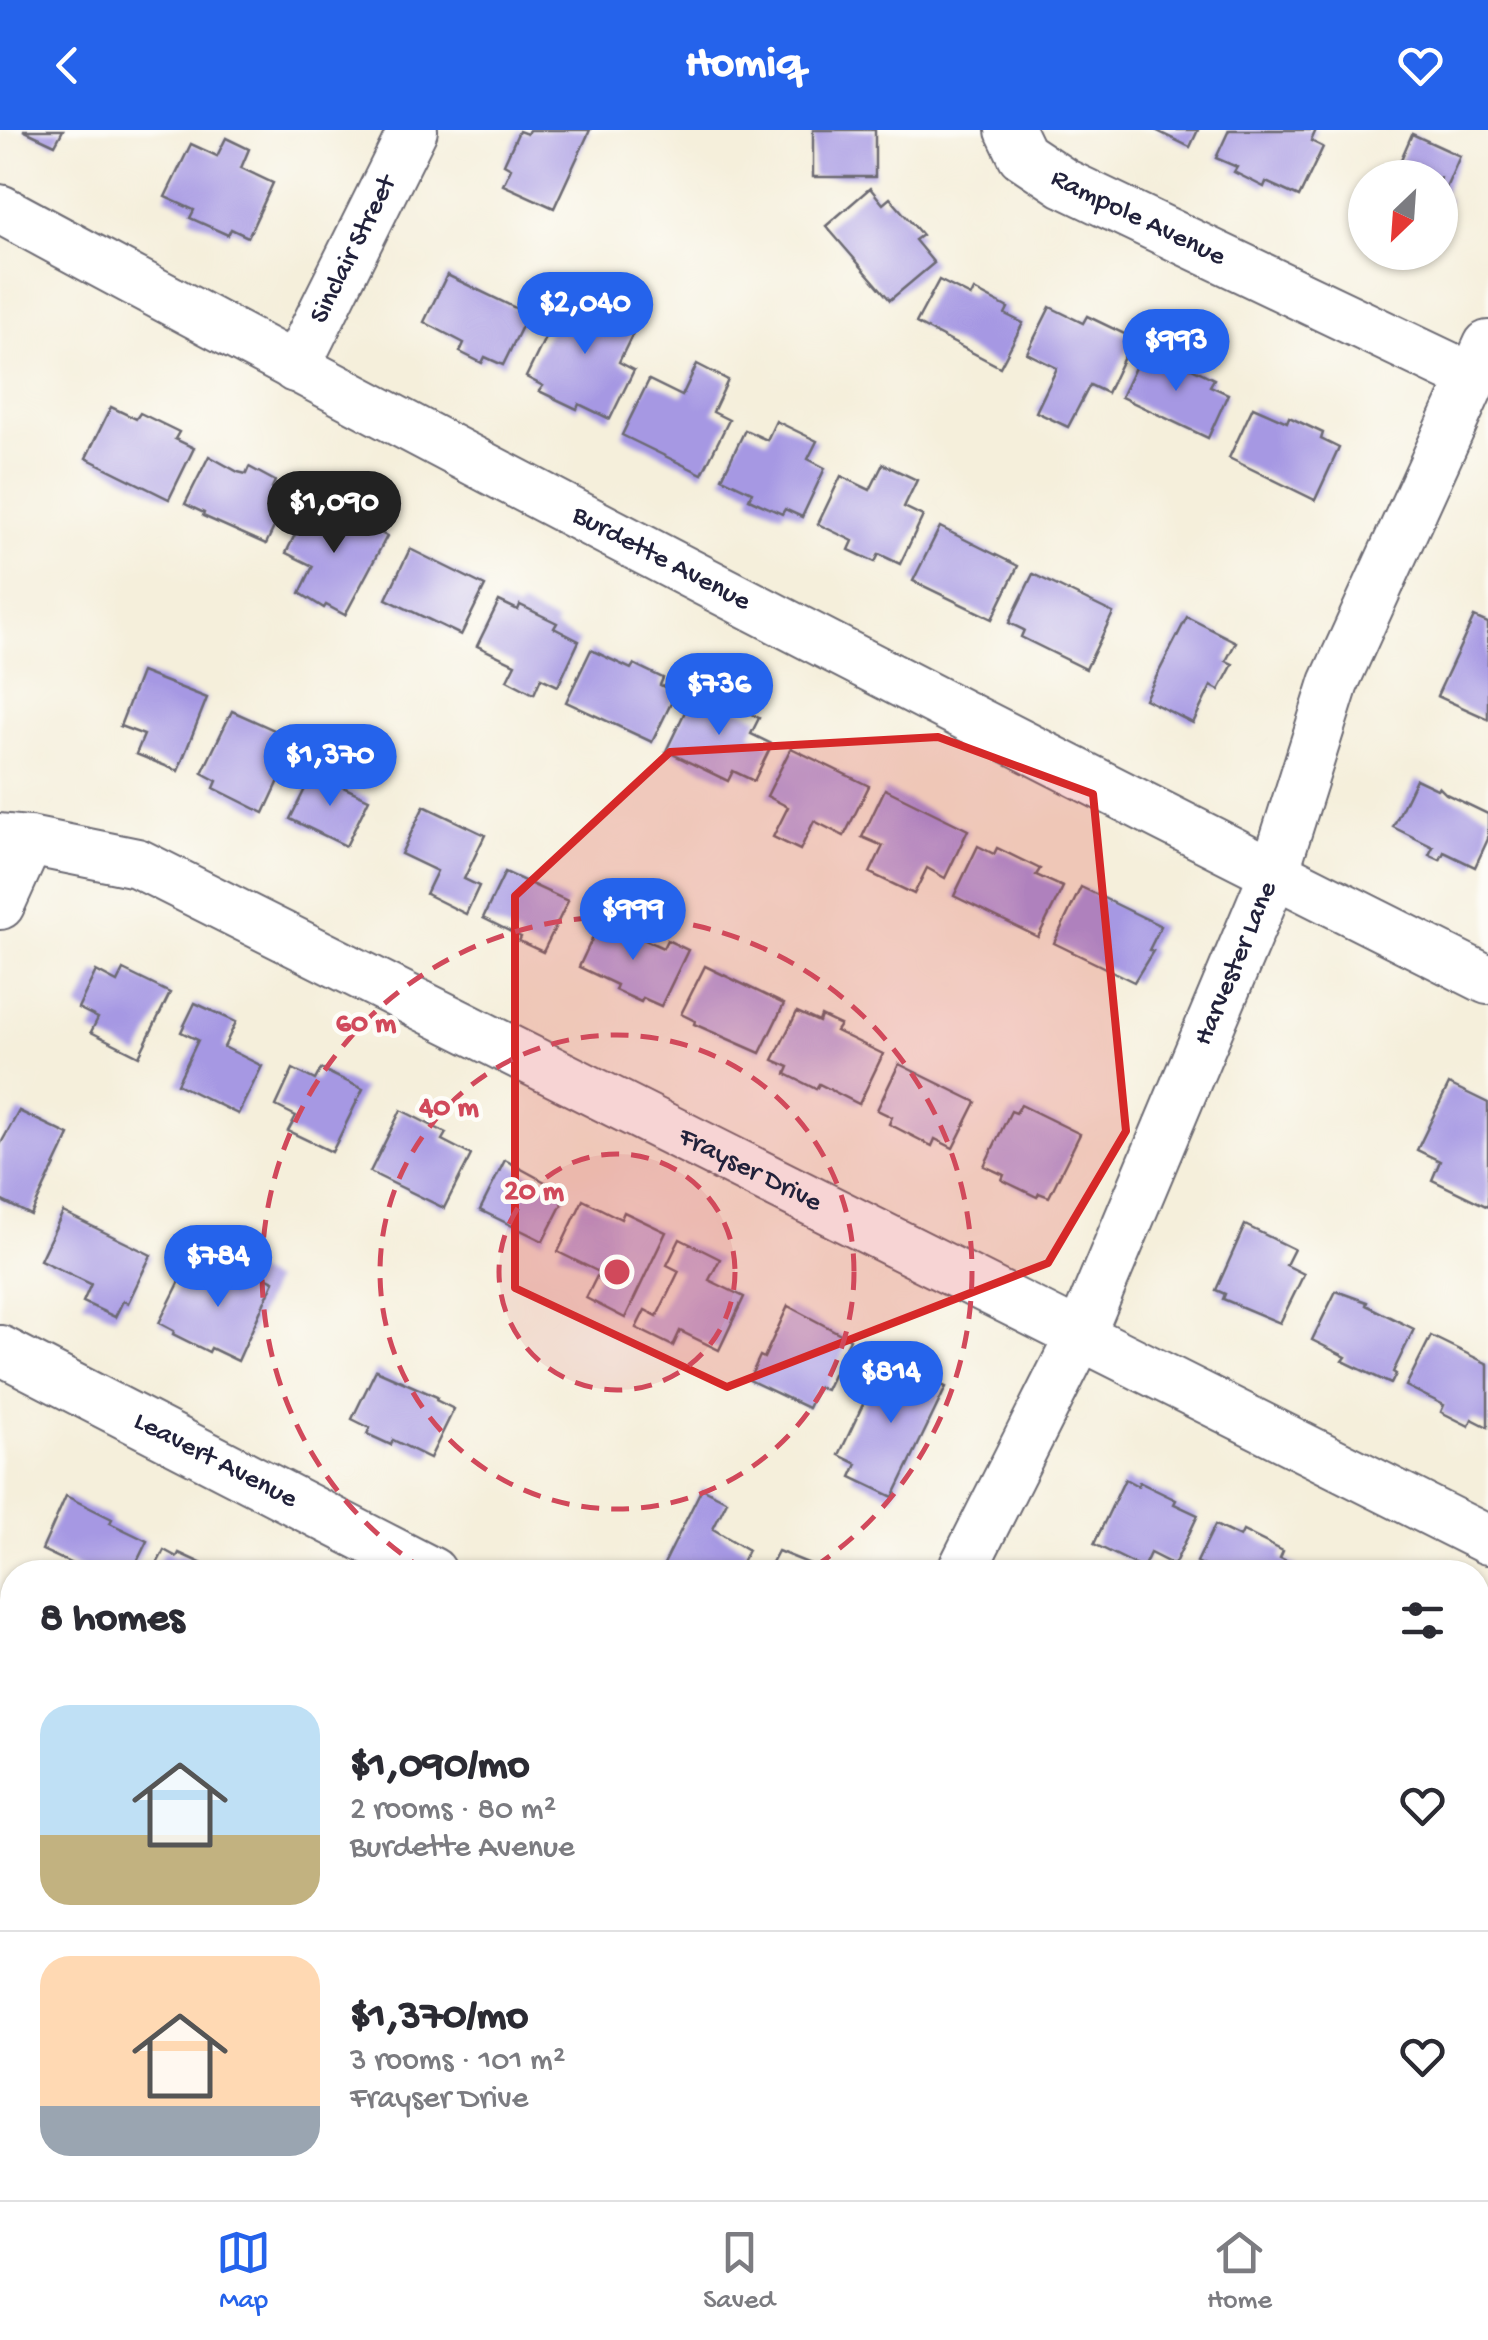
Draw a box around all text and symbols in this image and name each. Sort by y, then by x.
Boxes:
icon: back [40,38,95,93]
icon: heart [1393,38,1448,93]
text: Homiq [685,39,803,92]
north arrow [1348,160,1458,270]
map controls [1348,160,1458,270]
street label: Rampole Avenue [1044,162,1231,274]
street label: Sinclair Street [303,168,405,329]
pin: $2,040 [504,272,666,357]
text: $2,040 [539,285,631,323]
pin: $993 [1117,309,1235,394]
text: $993 [1144,322,1208,360]
pin: $1,090 [253,471,415,556]
text: $1,090 [289,484,379,522]
street label: Burdette Avenue [565,498,756,619]
pin: $736 [660,653,778,738]
text: $736 [687,666,751,704]
pin: $1,370 [249,724,411,809]
text: $1,370 [286,737,374,775]
street label: Harvester Lane [1187,876,1285,1051]
pin: $999 [574,878,692,963]
text: $999 [602,891,664,929]
text: 60 m [336,1008,397,1043]
text: 40 m [418,1092,480,1127]
street label: Frayser Drive [672,1120,828,1220]
text: 20 m [504,1176,565,1211]
pin: $784 [159,1225,277,1310]
text: $784 [186,1238,250,1276]
centre of rings [599,1254,635,1290]
pin: $814 [832,1341,950,1426]
text: $814 [861,1354,921,1392]
street label: Leavert Avenue [128,1405,303,1517]
icon: filters [1395,1593,1450,1648]
text: 8 homes [40,1596,184,1645]
text: $1,090/mo [350,1743,529,1792]
icon: home [120,1745,240,1865]
icon: heart [1395,1778,1450,1833]
text: 2 rooms · 80 m² [350,1792,556,1830]
text: Burdette Avenue [350,1830,574,1868]
text: $1,370/mo [350,1994,528,2043]
icon: home [120,1996,240,2116]
icon: heart [1395,2029,1450,2084]
text: 3 rooms · 101 m² [350,2043,565,2081]
text: Frayser Drive [350,2081,528,2119]
tab: Map [216,2225,271,2318]
tab: Saved [703,2225,775,2318]
tab: Home [1207,2225,1272,2318]

